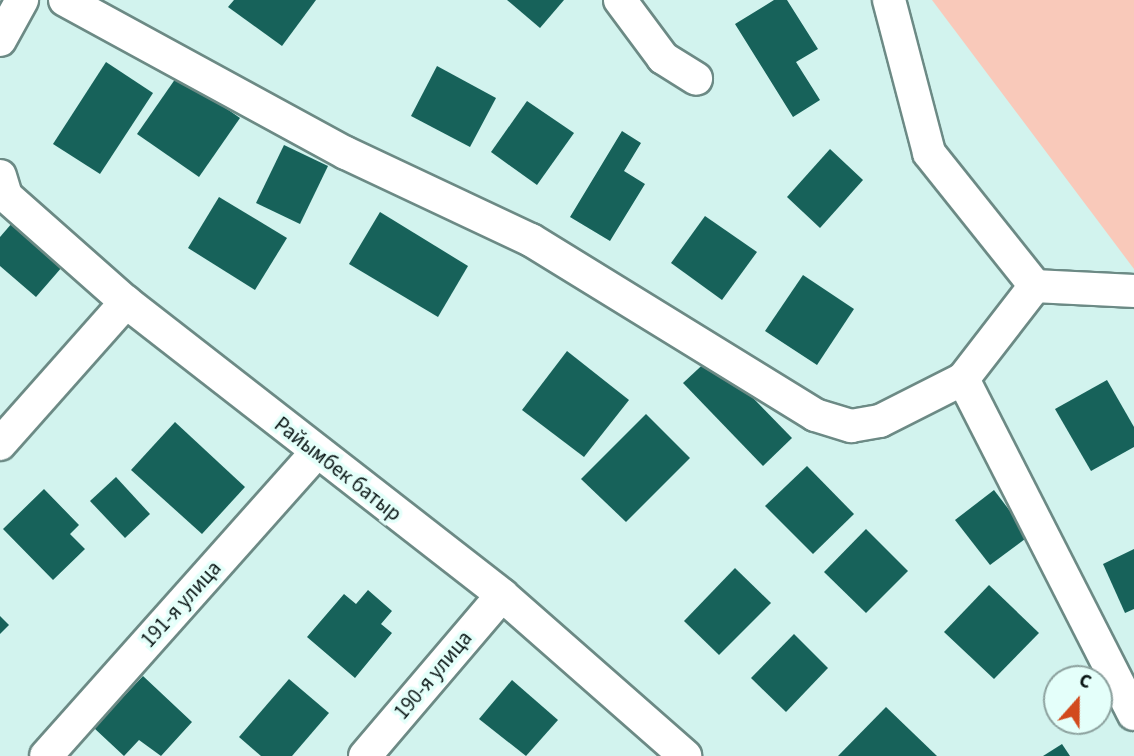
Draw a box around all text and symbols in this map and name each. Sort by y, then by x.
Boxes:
street label: Райымбек батыр [269,412,407,526]
street label: 191-я улица [136,556,226,652]
street label: 190-я улица [389,626,477,724]
north arrow [1043,665,1113,735]
text: С [1075,667,1095,696]

